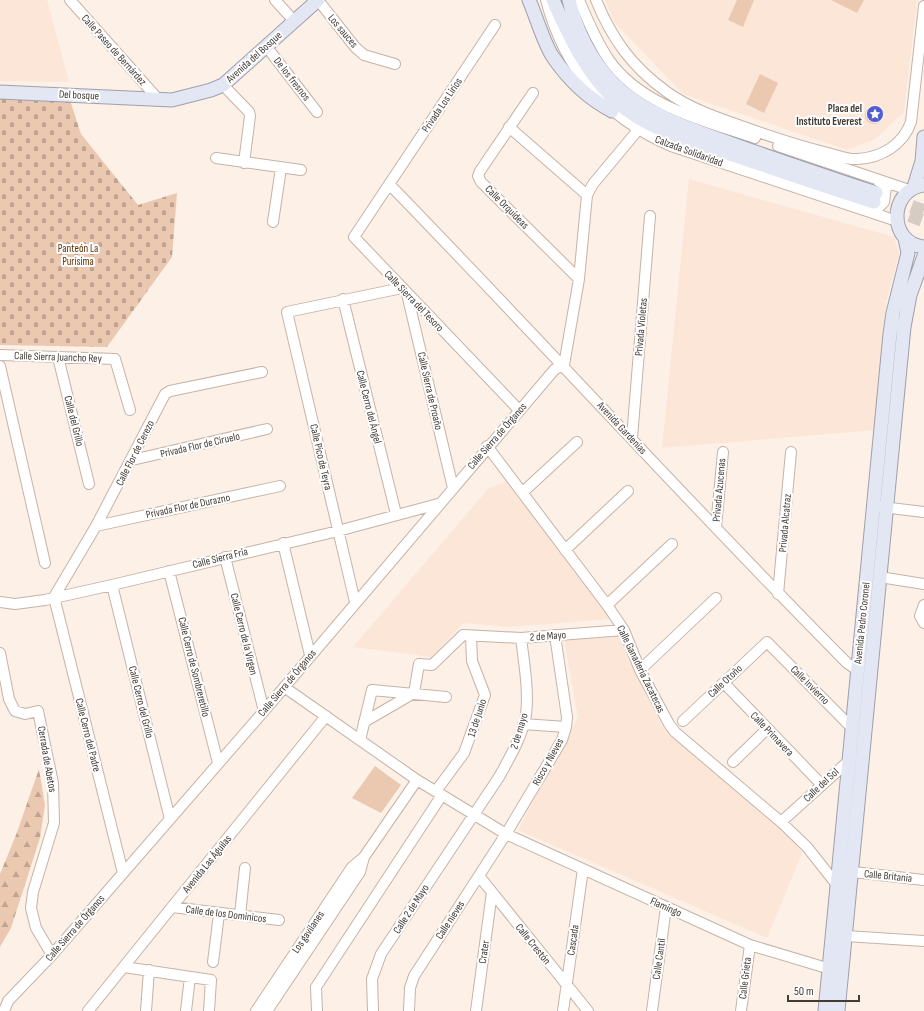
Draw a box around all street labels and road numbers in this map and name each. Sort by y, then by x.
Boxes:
street label: Calle Paseo de Bernárdez [79,12,149,88]
street label: Los sauces [325,12,361,50]
street label: Avenida del Bosque [223,29,284,86]
street label: De los fresnos [271,55,313,103]
street label: Privada Los Lirios [419,75,465,135]
street label: Del bosque [59,87,99,103]
street label: Calzada Solidaridad [653,133,725,169]
street label: Calle Orquídeas [482,182,532,232]
street label: Calle Sierra del Tesoro [382,268,447,335]
street label: Privada Violetas [632,297,650,357]
street label: Calle Sierra Juancho Rey [14,349,103,365]
street label: Calle Sierra de Proaño [415,351,445,432]
street label: Calle Cerro del Ángel [354,369,384,445]
street label: Calle del Grillo [61,394,87,448]
street label: Avenida Gardenias [594,398,650,457]
street label: Calle Sierra de Órganos [465,400,529,472]
street label: Calle Flor de Cerezo [113,418,157,488]
street label: Calle Pico de Teyra [307,423,335,491]
street label: Privada Flor de Ciruelo [159,429,242,460]
street label: Privada Azucenas [710,458,728,522]
street label: Privada Flor de Durazno [145,491,232,521]
street label: Privada Alcatraz [776,493,794,553]
street label: Calle Sierra Fría [191,545,249,571]
street label: Avenida Pedro Coronel [851,582,873,665]
street label: Calle Cerro de la Virgen [228,592,261,677]
street label: Calle Cerro de Sombreretillo [175,616,213,719]
street label: Calle Ganadería Zacatecas [614,623,668,715]
street label: 2 de Mayo [529,628,567,644]
street label: Calle Sierra de Órganos [255,647,319,719]
street label: Calle Otoño [705,662,745,700]
street label: Calle Invierno [788,663,832,707]
street label: Calle Cerro del Grillo [126,665,156,740]
street label: Calle Cerro del Padre [73,697,103,773]
street label: 13 de Junio [465,697,489,739]
street label: Calle Primavera [748,709,796,759]
street label: 2 de mayo [507,711,531,751]
street label: Cerrada de Abetos [35,725,59,793]
street label: Risco y Nieves [530,736,566,788]
street label: Calle del Sol [801,765,841,805]
street label: Avenida Las Águilas [179,832,234,896]
street label: Calle Britania [863,867,913,885]
street label: Calle 2 de Mayo [390,882,432,936]
street label: Calle Sierra de Órganos [43,892,107,964]
street label: Flamingo [648,894,684,920]
street label: Calle nieves [433,898,467,942]
street label: Calle de los Dominicos [185,903,267,925]
street label: Los gavilanes [289,908,327,956]
street label: Calle Crestón [513,921,554,967]
street label: Cascada [564,924,582,956]
street label: Calle Cantil [650,938,668,980]
street label: Crater [476,940,492,964]
street label: Calle Grieta [736,956,754,1000]

